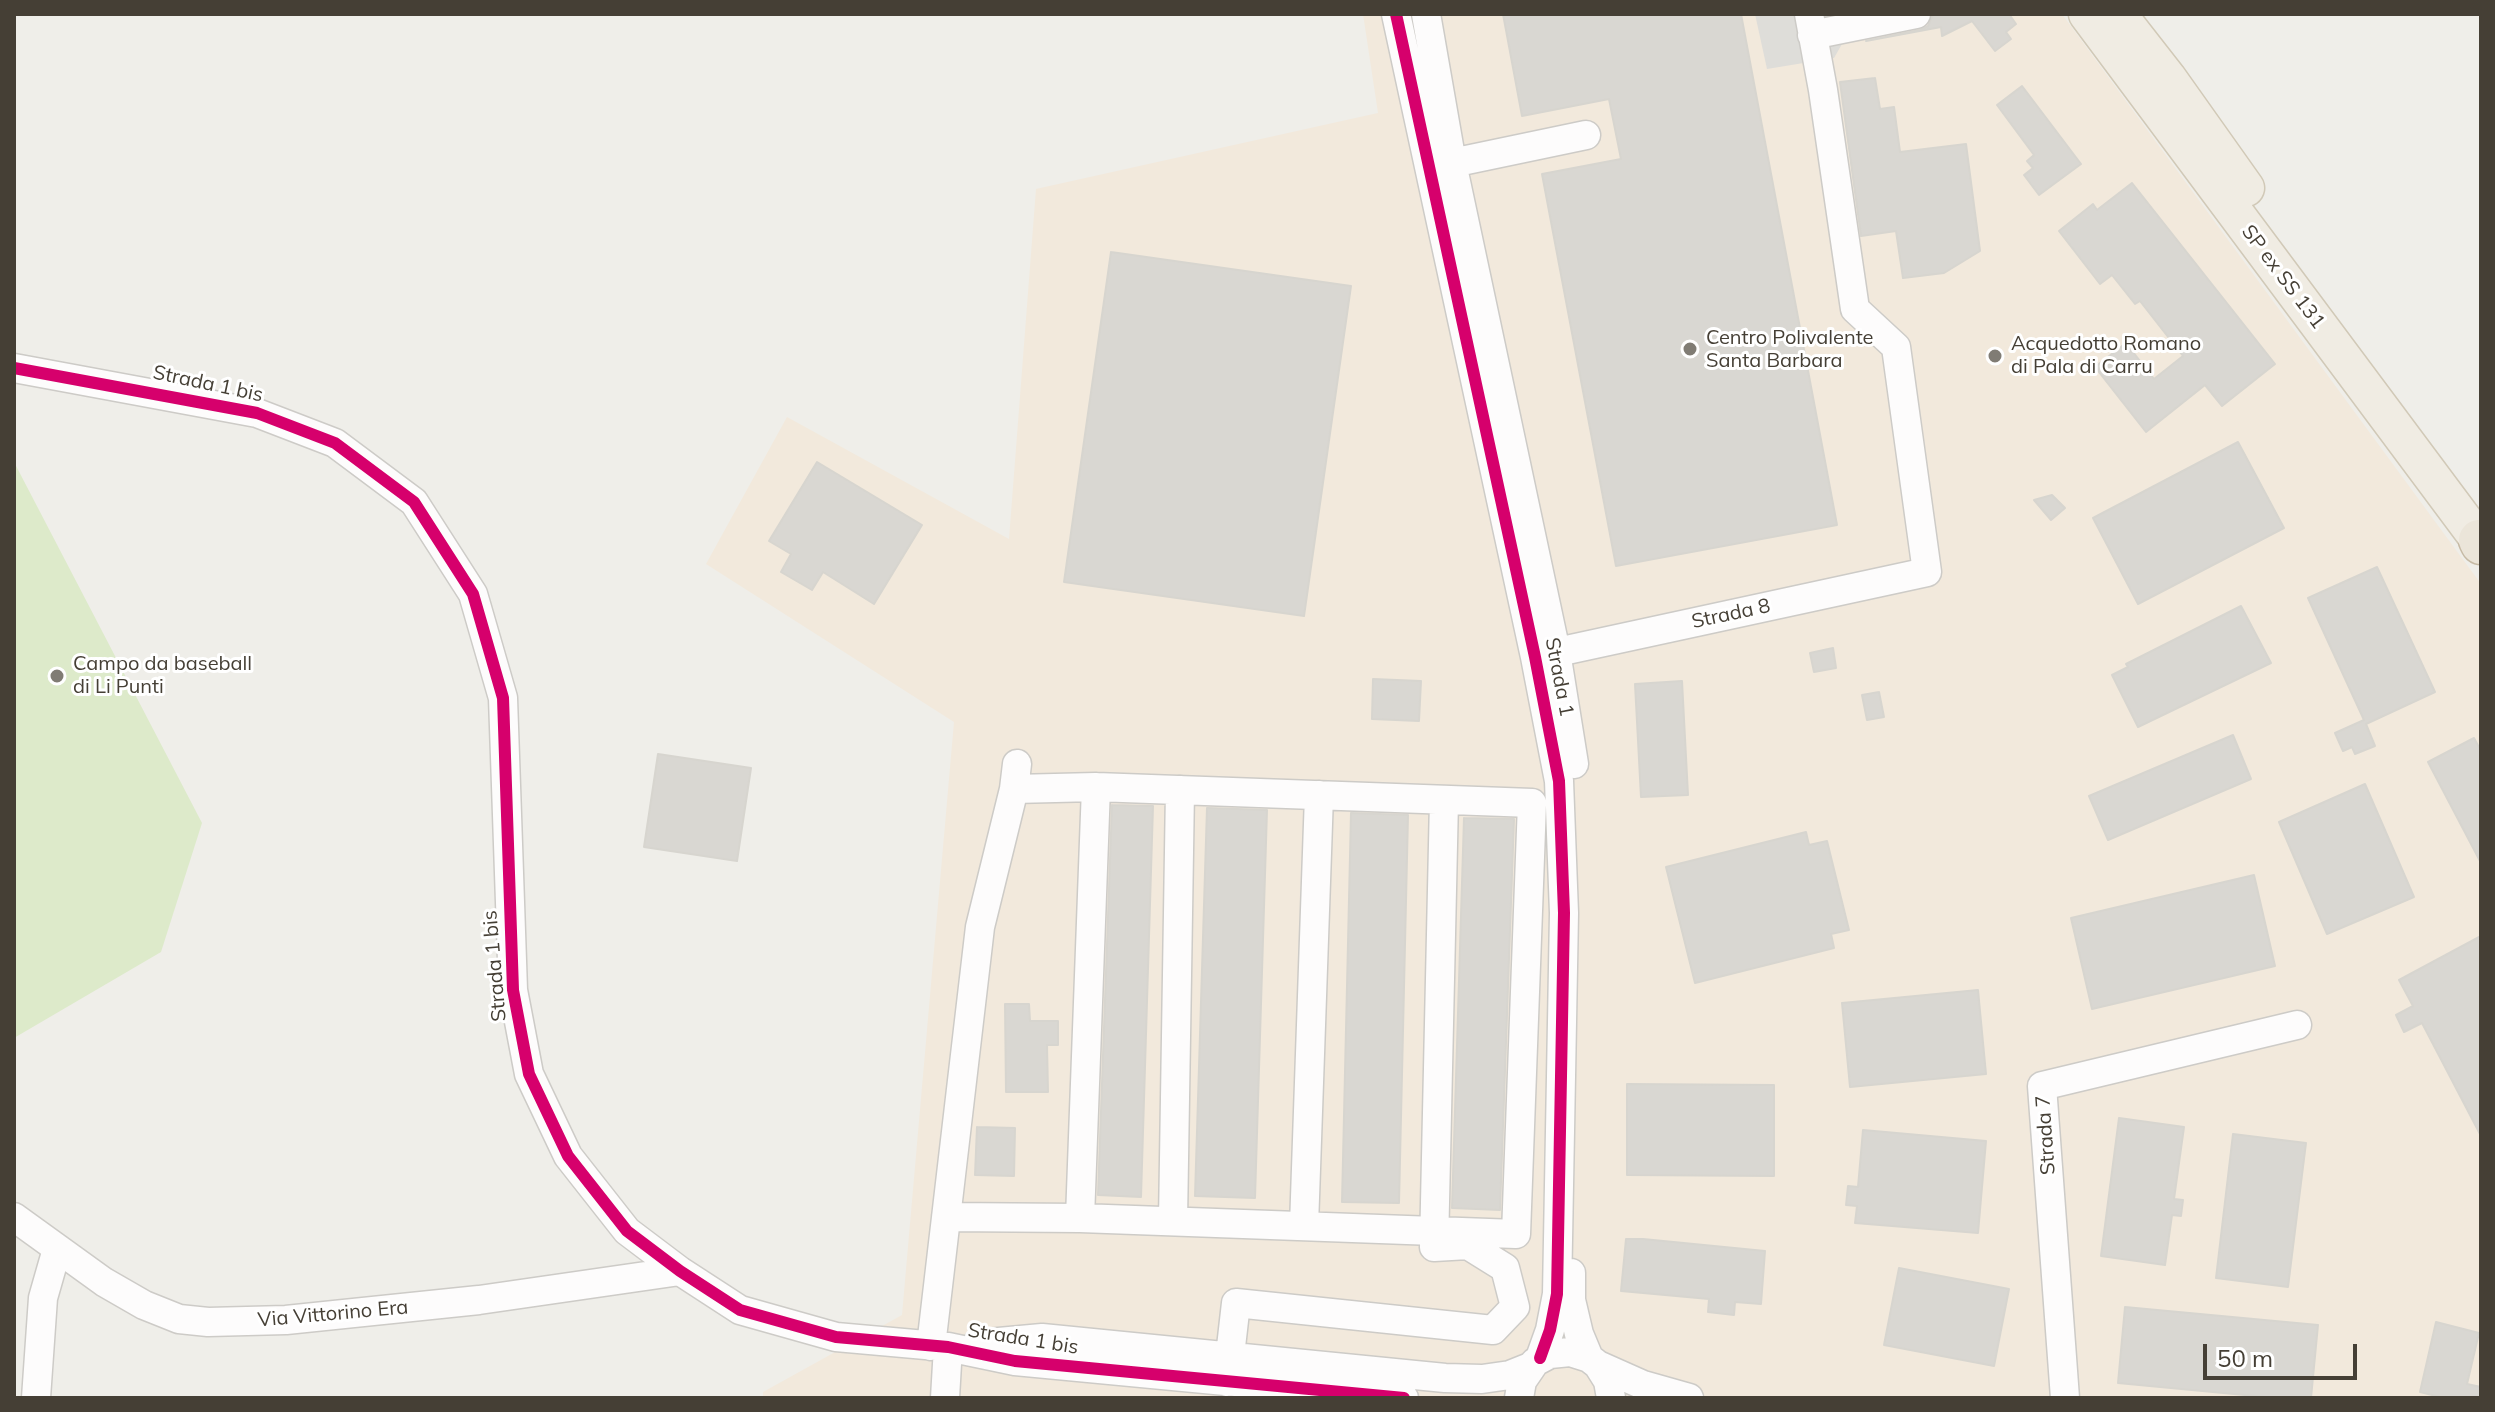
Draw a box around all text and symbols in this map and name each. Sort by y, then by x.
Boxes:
street label: SP ex SS 131 [2236,220,2330,334]
place label: Centro Polivalente Santa Barbara [1706,326,1873,373]
place label: Acquedotto Romano di Pala di Carru [2011,332,2201,379]
marker: Centro Polivalente Santa Barbara [1681,340,1699,358]
marker: Acquedotto Romano di Pala di Carru [1986,347,2004,365]
street label: Strada 1 bis [151,361,265,407]
street label: Strada 8 [1689,594,1773,634]
street label: Strada 1 [1540,636,1578,718]
place label: Campo da baseball di Li Punti [73,652,252,699]
marker: Campo da baseball di Li Punti [48,667,66,685]
street label: Strada 1 bis [478,909,512,1023]
street label: Strada 7 [2031,1094,2061,1176]
street label: Via Vittorino Era [257,1295,409,1333]
street label: Strada 1 bis [966,1318,1080,1360]
scale bar [2207,1328,2361,1378]
text: 50 m [2217,1343,2273,1373]

